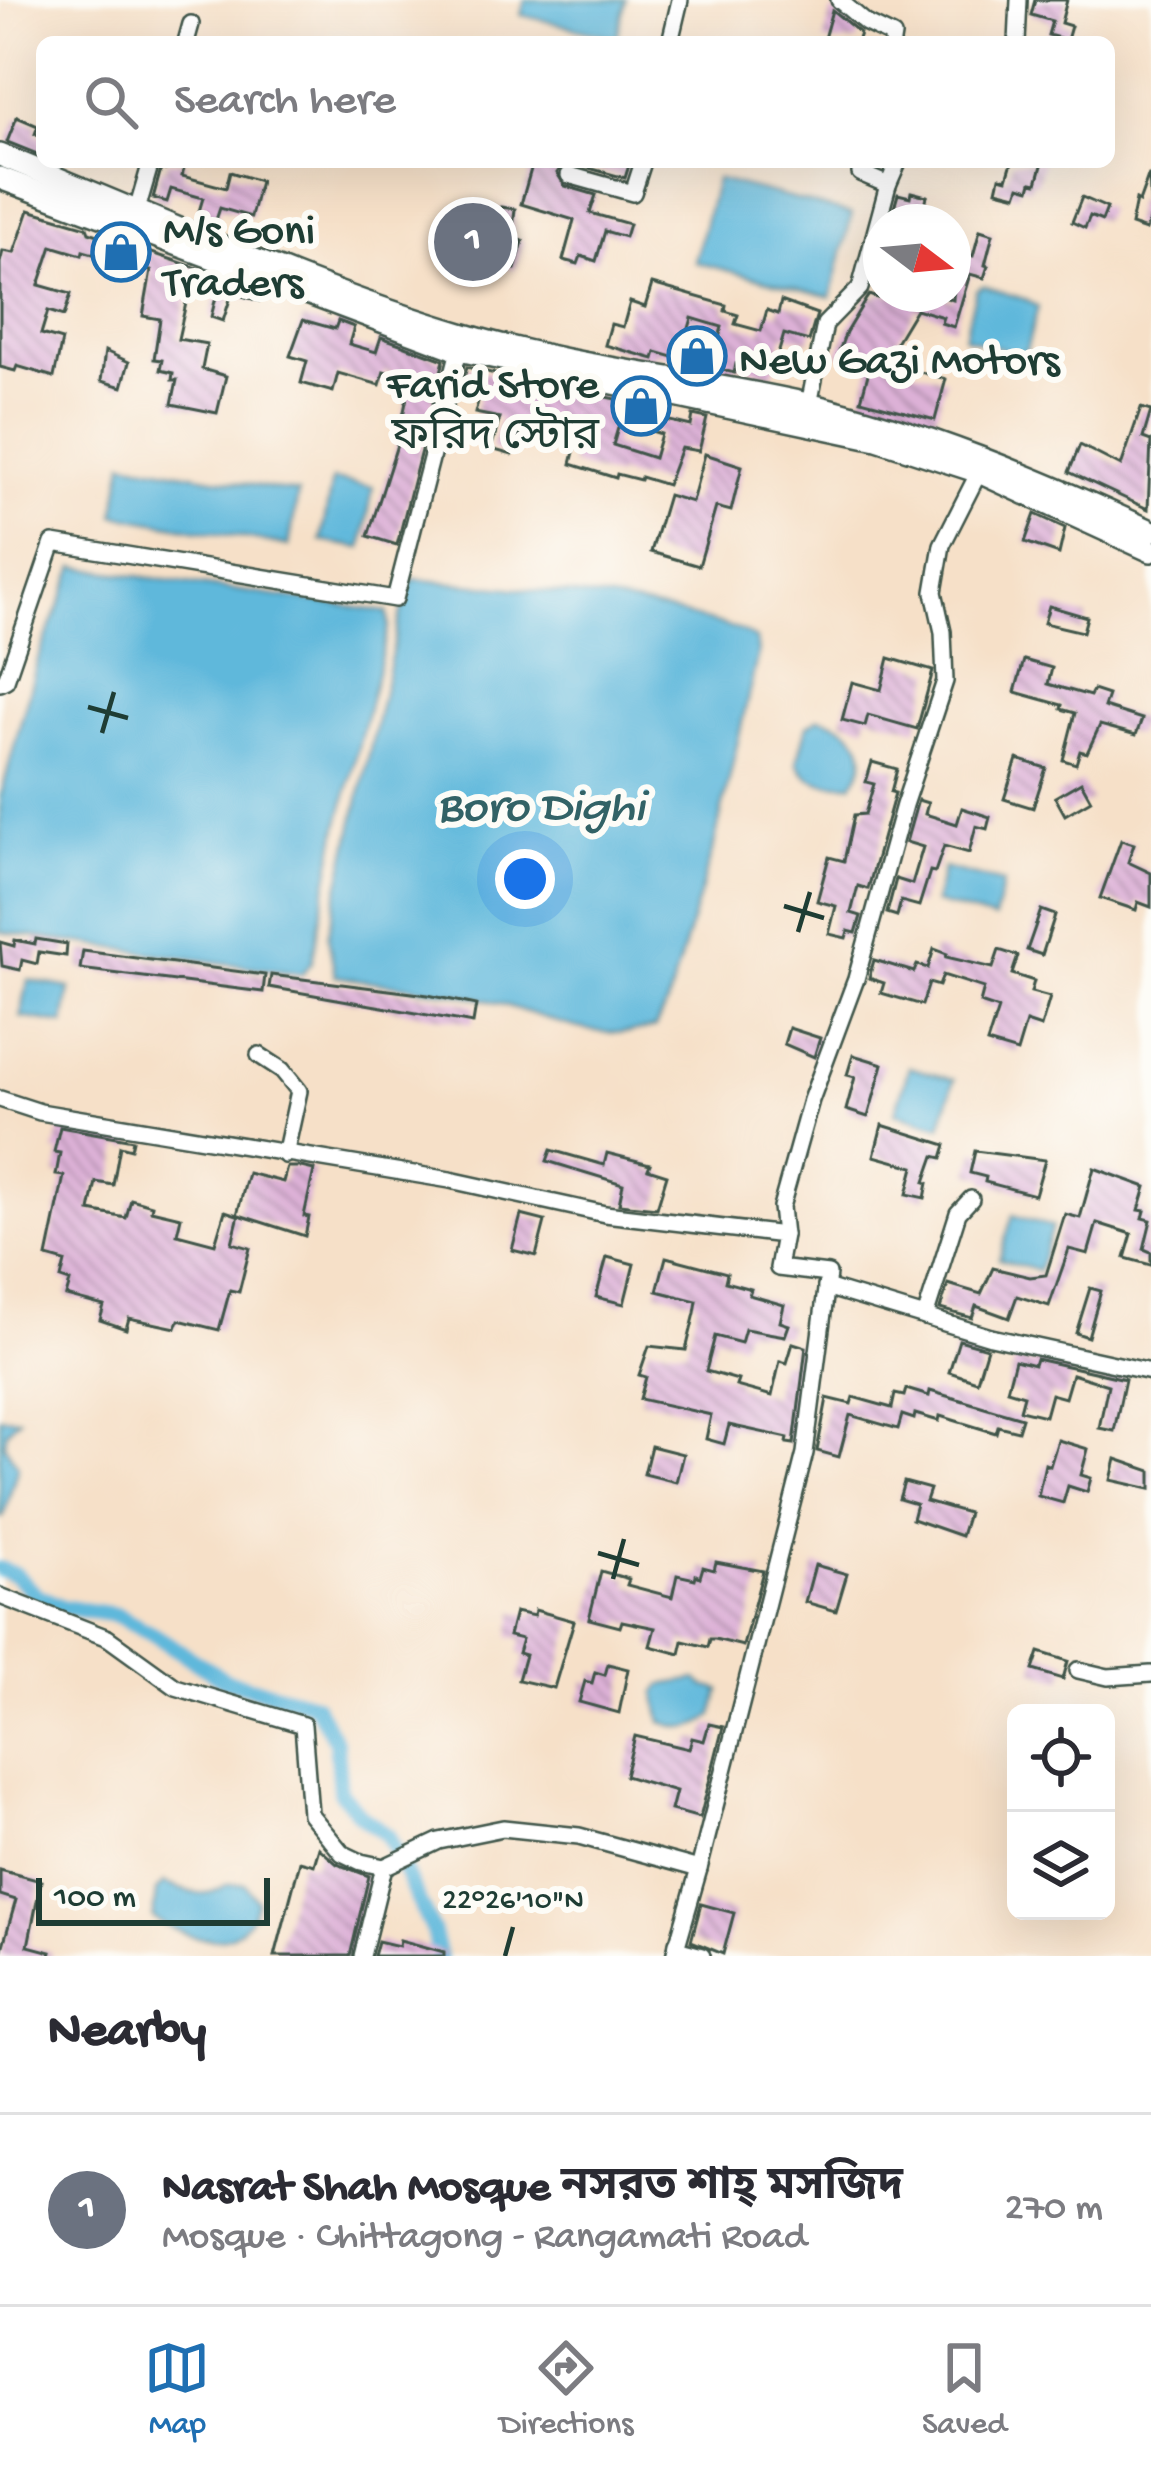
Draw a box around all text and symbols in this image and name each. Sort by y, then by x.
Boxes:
search box [36,36,1115,168]
icon: search [78,69,144,135]
text: Search here [174,76,396,129]
pin: 1 [434,197,512,287]
north arrow [863,204,971,312]
place label: M/s Goni Traders [160,207,315,312]
shop icon: M/s Goni Traders [90,221,152,283]
shop icon: New Gazi Motors [666,325,728,387]
place label: New Gazi Motors [739,337,1061,390]
place label: Farid Store ফরিদ স্টোর [386,361,600,466]
shop icon: Farid Store ফরিদ স্টোর [610,375,672,437]
water label: Boro Dighi [437,782,650,839]
your location [495,849,555,909]
map controls [1007,1704,1115,1920]
button: locate [1007,1704,1115,1812]
button: layers [1007,1812,1115,1920]
scale bar [36,1872,270,1925]
text: 100 m [54,1880,136,1918]
text: 22°26'10"N [442,1885,584,1920]
text: Nearby [48,2004,206,2064]
text: Nasrat Shah Mosque নসরত শাহ্‌ মসজিদ [162,2163,903,2216]
text: 1 [79,2187,95,2233]
text: 270 m [1005,2187,1103,2233]
text: Mosque · Chittagong - Rangamati Road [162,2216,807,2262]
tab: Map [144,2335,210,2445]
tab: Directions [499,2335,633,2445]
tab: Saved [922,2335,1007,2445]

